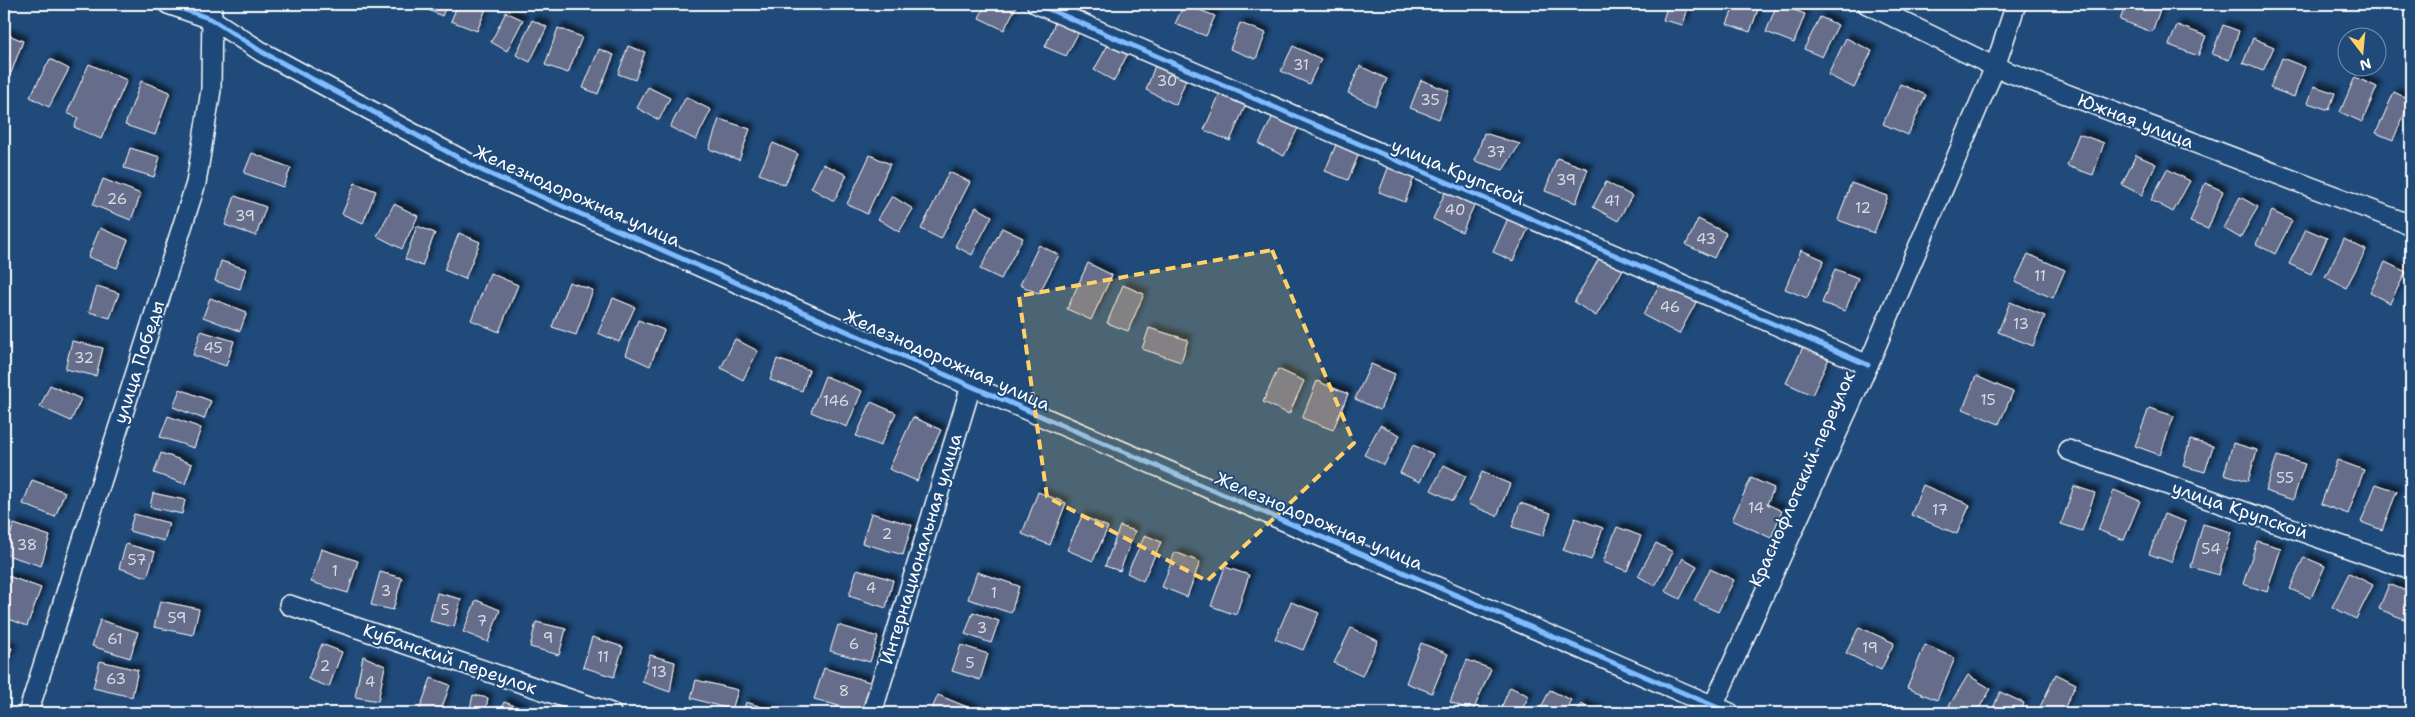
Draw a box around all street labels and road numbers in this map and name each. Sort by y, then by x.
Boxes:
street label: Южная улица [2074,88,2198,154]
street label: улица Крупской [1388,133,1528,211]
street label: Железнодорожная улица [470,140,684,252]
street label: улица Победы [108,297,170,427]
street label: Железнодорожная улица [840,304,1054,416]
street label: Краснофлотский переулок [1743,367,1861,591]
street label: Интернациональная улица [874,431,968,667]
street label: Железнодорожная улица [1211,466,1427,576]
street label: улица Крупской [2169,475,2311,545]
street label: Кубанский переулок [360,618,541,700]

